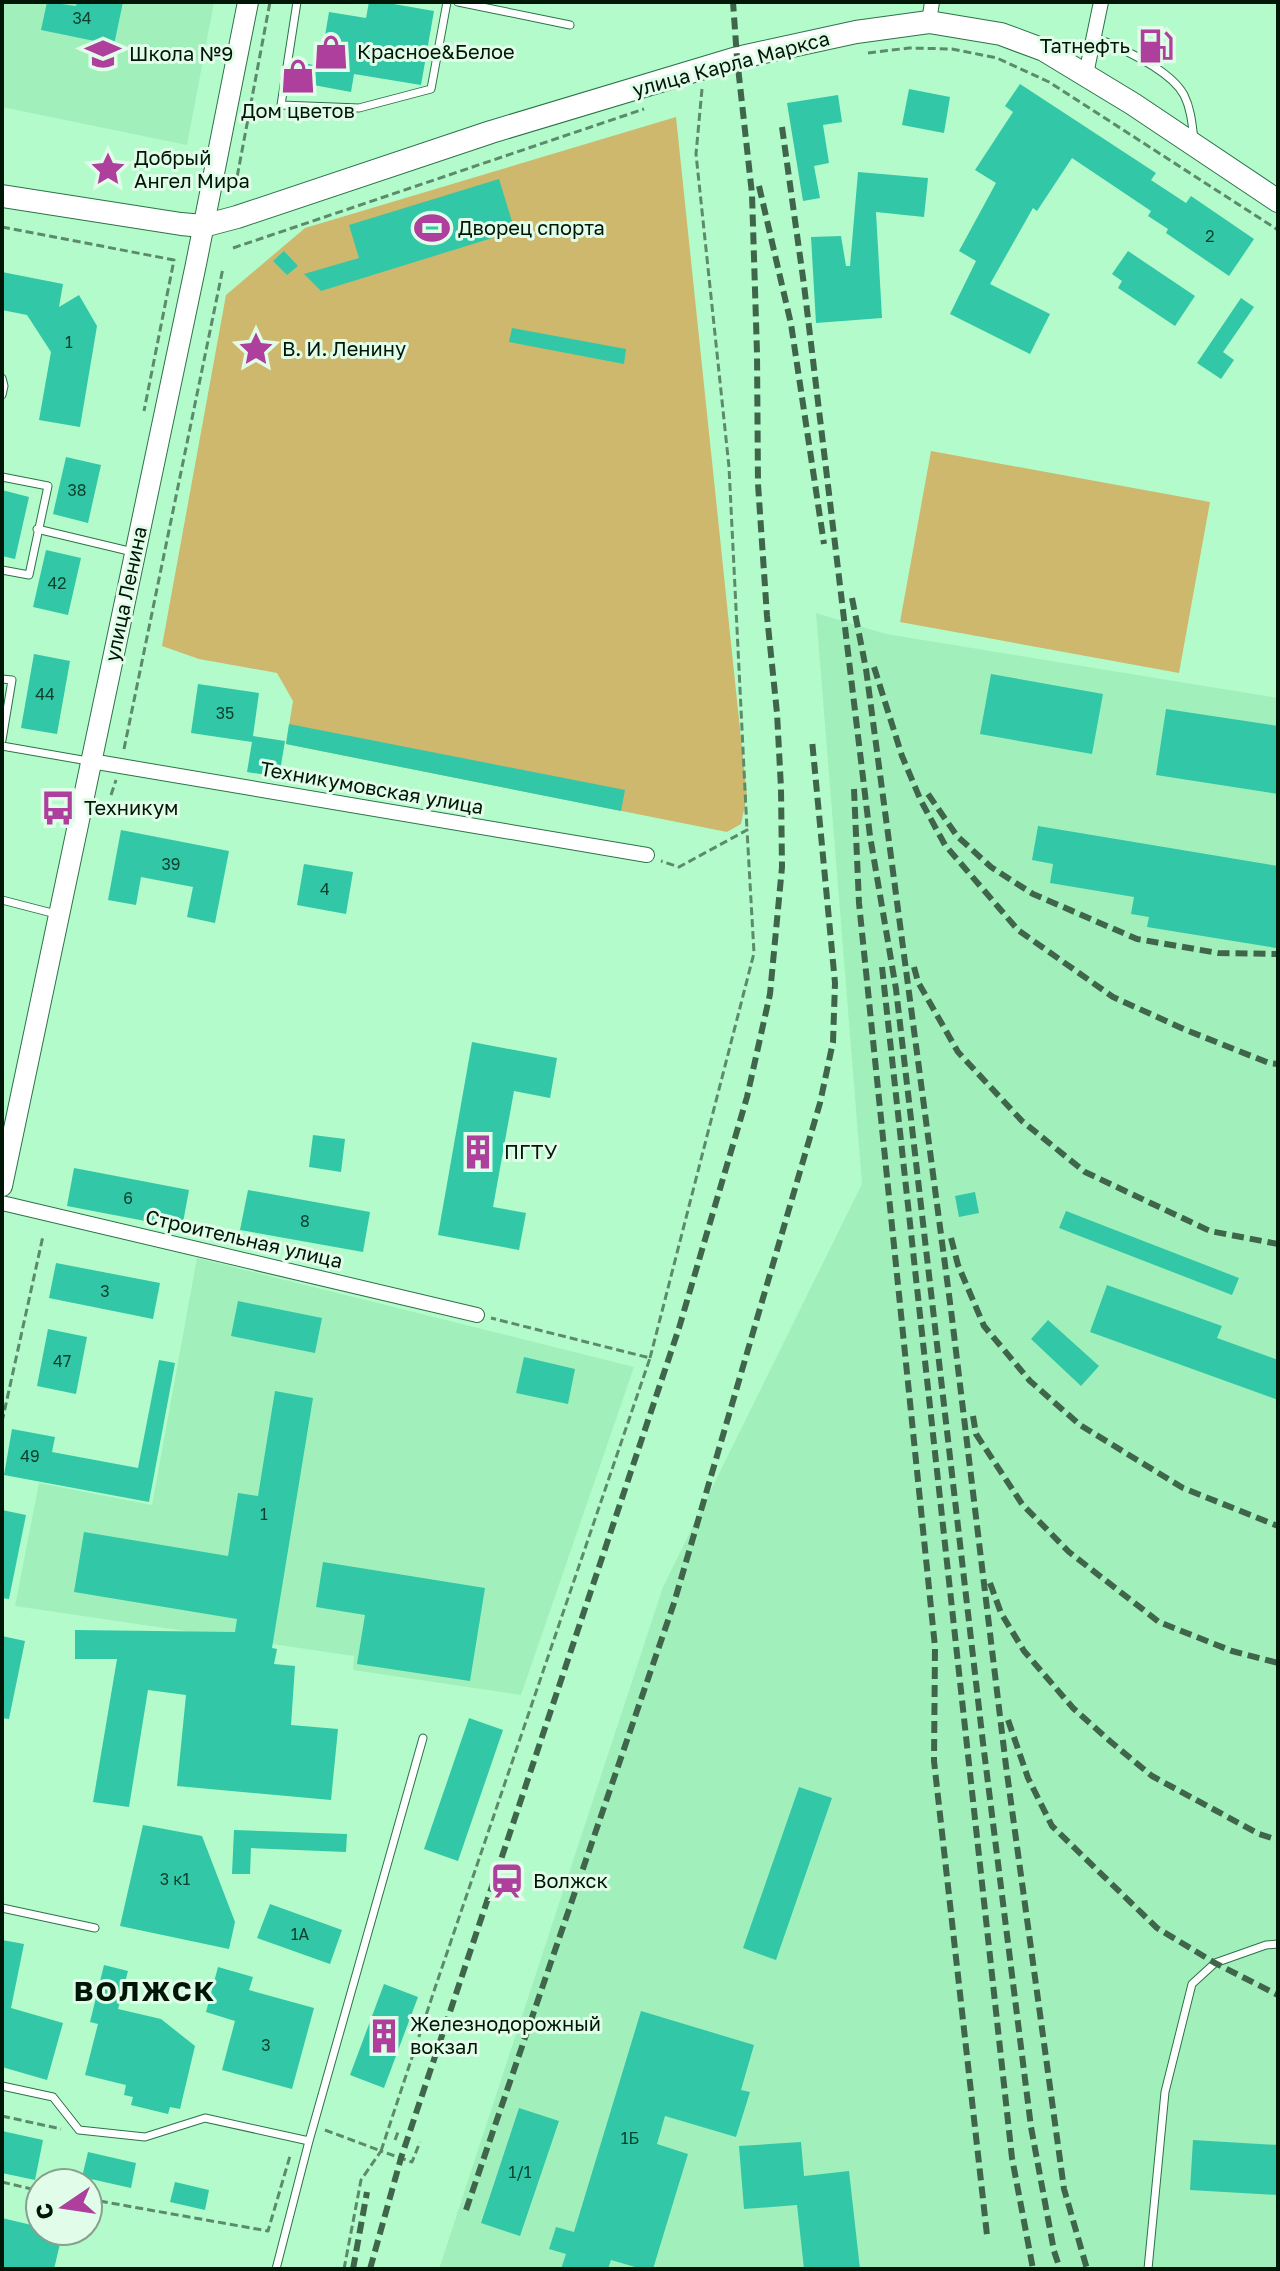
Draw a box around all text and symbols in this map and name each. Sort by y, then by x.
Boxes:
house number: 34 [72,8,92,28]
street label: улица Карла Маркса [630,25,832,101]
fuel station icon: Татнефть [1137,27,1175,65]
shop icon: Красное&Белое [312,33,350,71]
place label: Татнефть [1040,33,1130,57]
school or university icon: Школа №9 [84,35,122,73]
place label: Красное&Белое [357,39,515,63]
place label: Школа №9 [129,41,233,65]
shop icon: Дом цветов [279,57,317,95]
place label: Дом цветов [241,98,355,122]
place label: Добрый Ангел Мира [134,145,250,192]
place icon: Добрый Ангел Мира [89,150,127,188]
sports icon: Дворец спорта [413,209,451,247]
place label: Дворец спорта [458,215,605,239]
house number: 2 [1205,226,1215,246]
place icon: В. И. Ленину [237,330,275,368]
house number: 1 [65,332,73,352]
place label: В. И. Ленину [282,336,406,360]
house number: 38 [67,480,87,500]
street label: улица Ленина [99,524,151,663]
house number: 42 [47,573,67,593]
house number: 44 [35,684,55,704]
house number: 35 [216,703,234,723]
street label: Техникумовская улица [259,756,486,818]
bus stop icon: Техникум [39,789,77,827]
place label: Техникум [84,795,179,819]
house number: 39 [161,854,181,874]
house number: 4 [320,879,330,899]
building icon: ПГТУ [459,1133,497,1171]
place label: ПГТУ [504,1139,557,1163]
house number: 6 [123,1188,133,1208]
street label: Строительная улица [143,1204,345,1272]
house number: 8 [300,1211,310,1231]
house number: 3 [100,1281,110,1301]
house number: 47 [53,1351,71,1371]
house number: 49 [20,1446,40,1466]
house number: 1 [260,1504,268,1524]
station icon: Волжск [488,1862,526,1900]
place label: Волжск [533,1868,608,1892]
house number: 3 к1 [160,1869,190,1889]
house number: 1А [291,1924,310,1944]
district label: ВОЛЖСК [74,1974,216,2007]
place label: Железнодорожный вокзал [410,2011,601,2058]
building icon: Железнодорожный вокзал [365,2017,403,2055]
house number: 3 [261,2035,271,2055]
house number: 1Б [621,2128,639,2148]
house number: 1/1 [508,2162,532,2182]
north arrow [24,2167,104,2247]
text: С [29,2201,59,2222]

